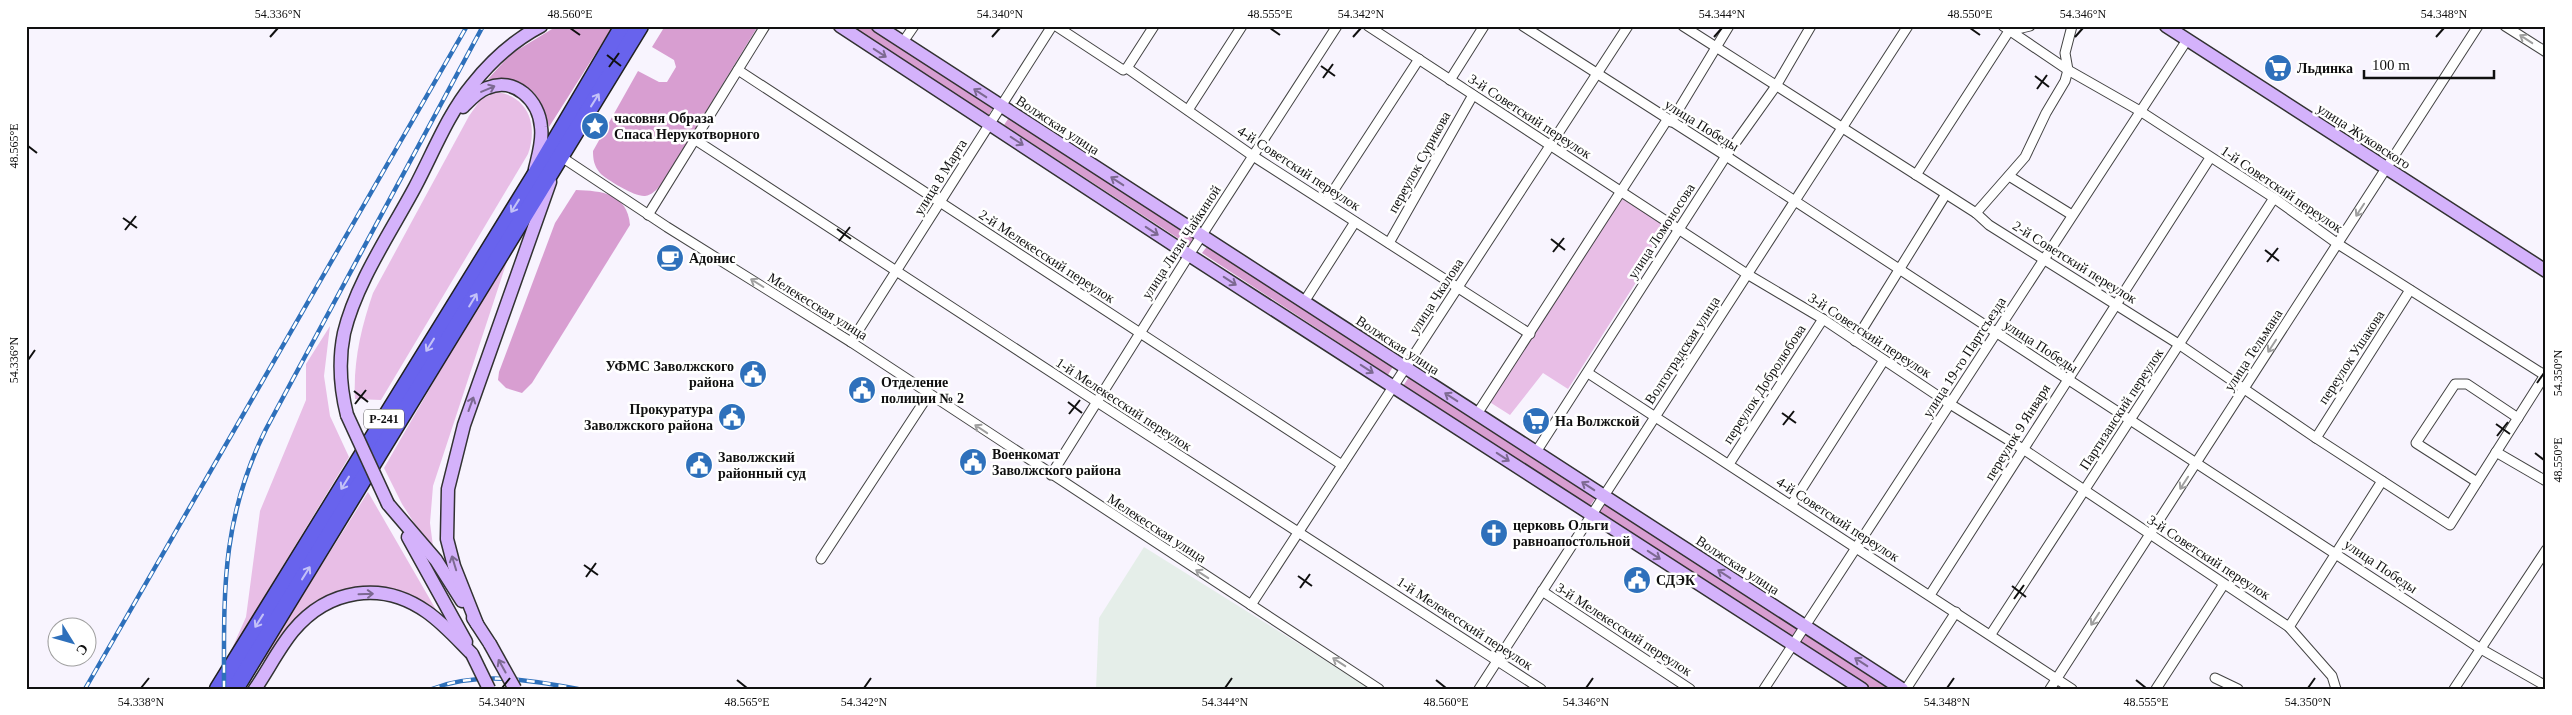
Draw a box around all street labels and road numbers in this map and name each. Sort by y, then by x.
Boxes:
street label: 3-й Советский переулок [1466,71,1594,162]
street label: Волжская улица [1013,93,1103,158]
street label: улица Победы [1662,97,1742,155]
street label: улица Жуковского [2314,101,2413,172]
street label: переулок Сурикова [1385,108,1454,215]
street label: 4-й Советский переулок [1235,123,1363,214]
street label: улица 8 Марта [911,136,970,218]
street label: 1-й Советский переулок [2218,143,2345,236]
street label: улица Ломоносова [1625,180,1698,282]
street label: улица Лизы Чайкиной [1139,182,1224,302]
street label: 2-й Мелекесский переулок [976,207,1118,306]
street label: 2-й Советский переулок [2010,218,2140,307]
street label: улица Чкалова [1407,255,1467,337]
street label: Мелекесская улица [765,270,871,344]
street label: 3-й Советский переулок [1806,290,1934,381]
street label: Волгоградская улица [1642,293,1723,407]
street label: улица 19-го Партсъезда [1920,294,2009,420]
street label: улица Тельмана [2221,306,2286,394]
street label: переулок Ушакова [2316,307,2388,407]
street label: Волжская улица [1353,313,1443,378]
street label: улица Победы [2001,317,2081,376]
street label: переулок Добролюбова [1720,321,1809,447]
street label: Партизанский переулок [2077,346,2166,473]
street label: 1-й Мелекесский переулок [1053,355,1195,454]
street label: переулок 9 Января [1982,381,2053,483]
road number: Р-241 [364,409,404,428]
street label: 4-й Советский переулок [1774,474,1902,565]
street label: Мелекесская улица [1105,491,1209,566]
street label: 3-й Советский переулок [2145,512,2273,603]
street label: Волжская улица [1693,533,1783,598]
street label: улица Победы [2341,537,2421,597]
street label: 1-й Мелекесский переулок [1394,574,1536,673]
street label: 3-й Мелекесский переулок [1553,580,1695,679]

